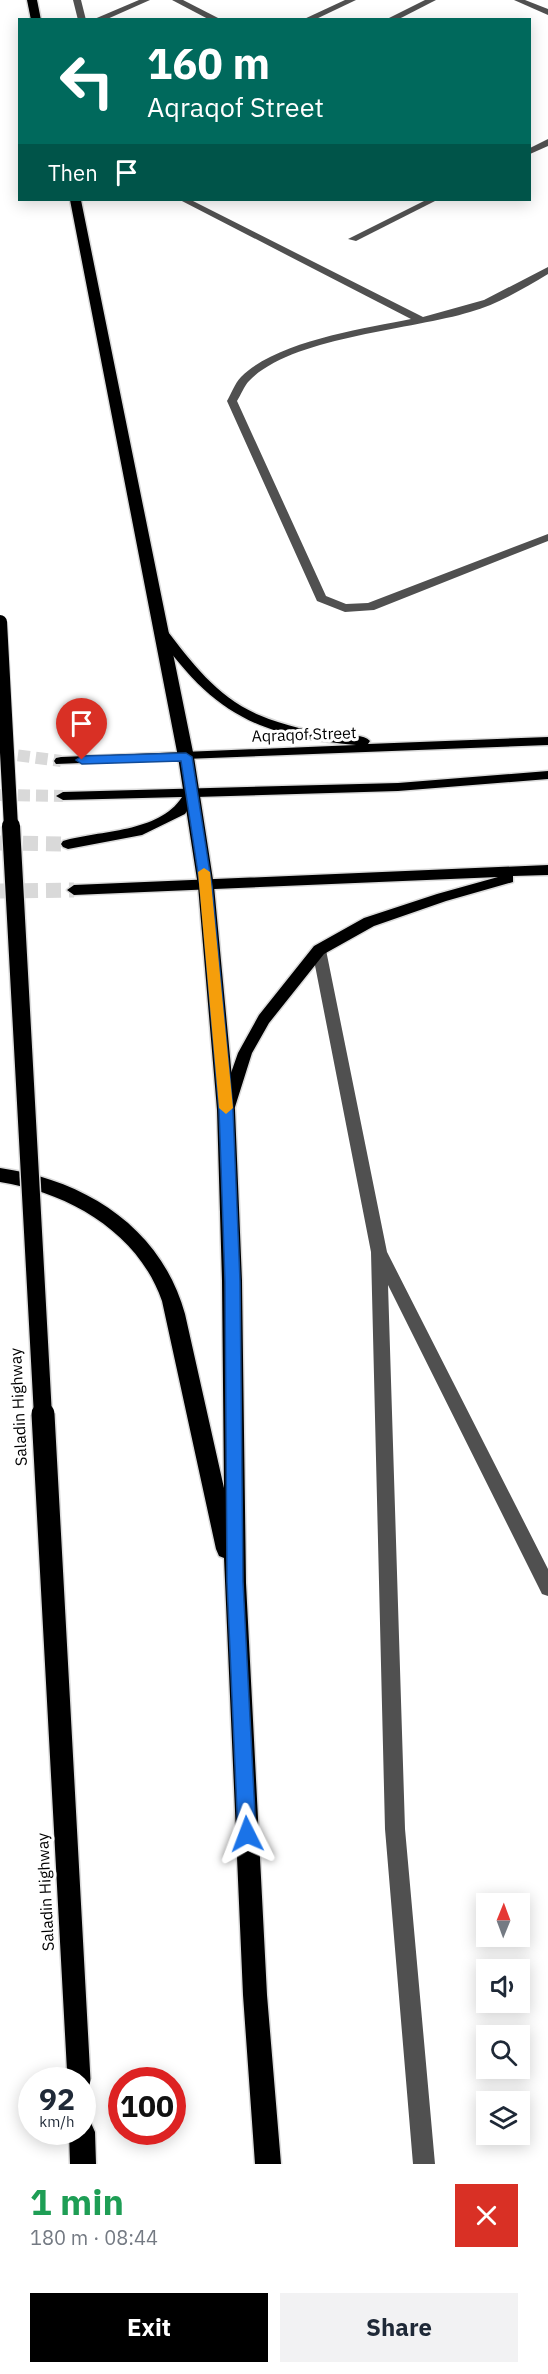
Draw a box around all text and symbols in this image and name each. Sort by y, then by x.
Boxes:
text: 160 m [147,36,270,91]
icon: left [48,42,126,120]
text: Aqraqof Street [147,89,324,124]
icon: arrive [110,156,143,189]
text: Then [48,158,98,187]
pin [56,698,107,760]
icon: arrive [65,707,98,740]
street label: Aqraqof Street [251,722,357,746]
street label: Saladin Highway [5,1347,31,1467]
position arrow [215,1802,279,1866]
street label: Saladin Highway [32,1832,58,1952]
north arrow [476,1893,530,1947]
map controls [476,1893,530,2145]
button: sound [476,1959,530,2013]
button: search [476,2025,530,2079]
speed limit sign: 100 [108,2067,186,2145]
text: 92 [39,2079,75,2118]
button: layers [476,2091,530,2145]
text: km/h [39,2112,75,2131]
text: 1 min [30,2178,124,2225]
button: close [455,2184,518,2247]
text: 180 m · 08:44 [30,2224,158,2251]
button: Exit [30,2293,268,2362]
button: Share [280,2293,518,2362]

